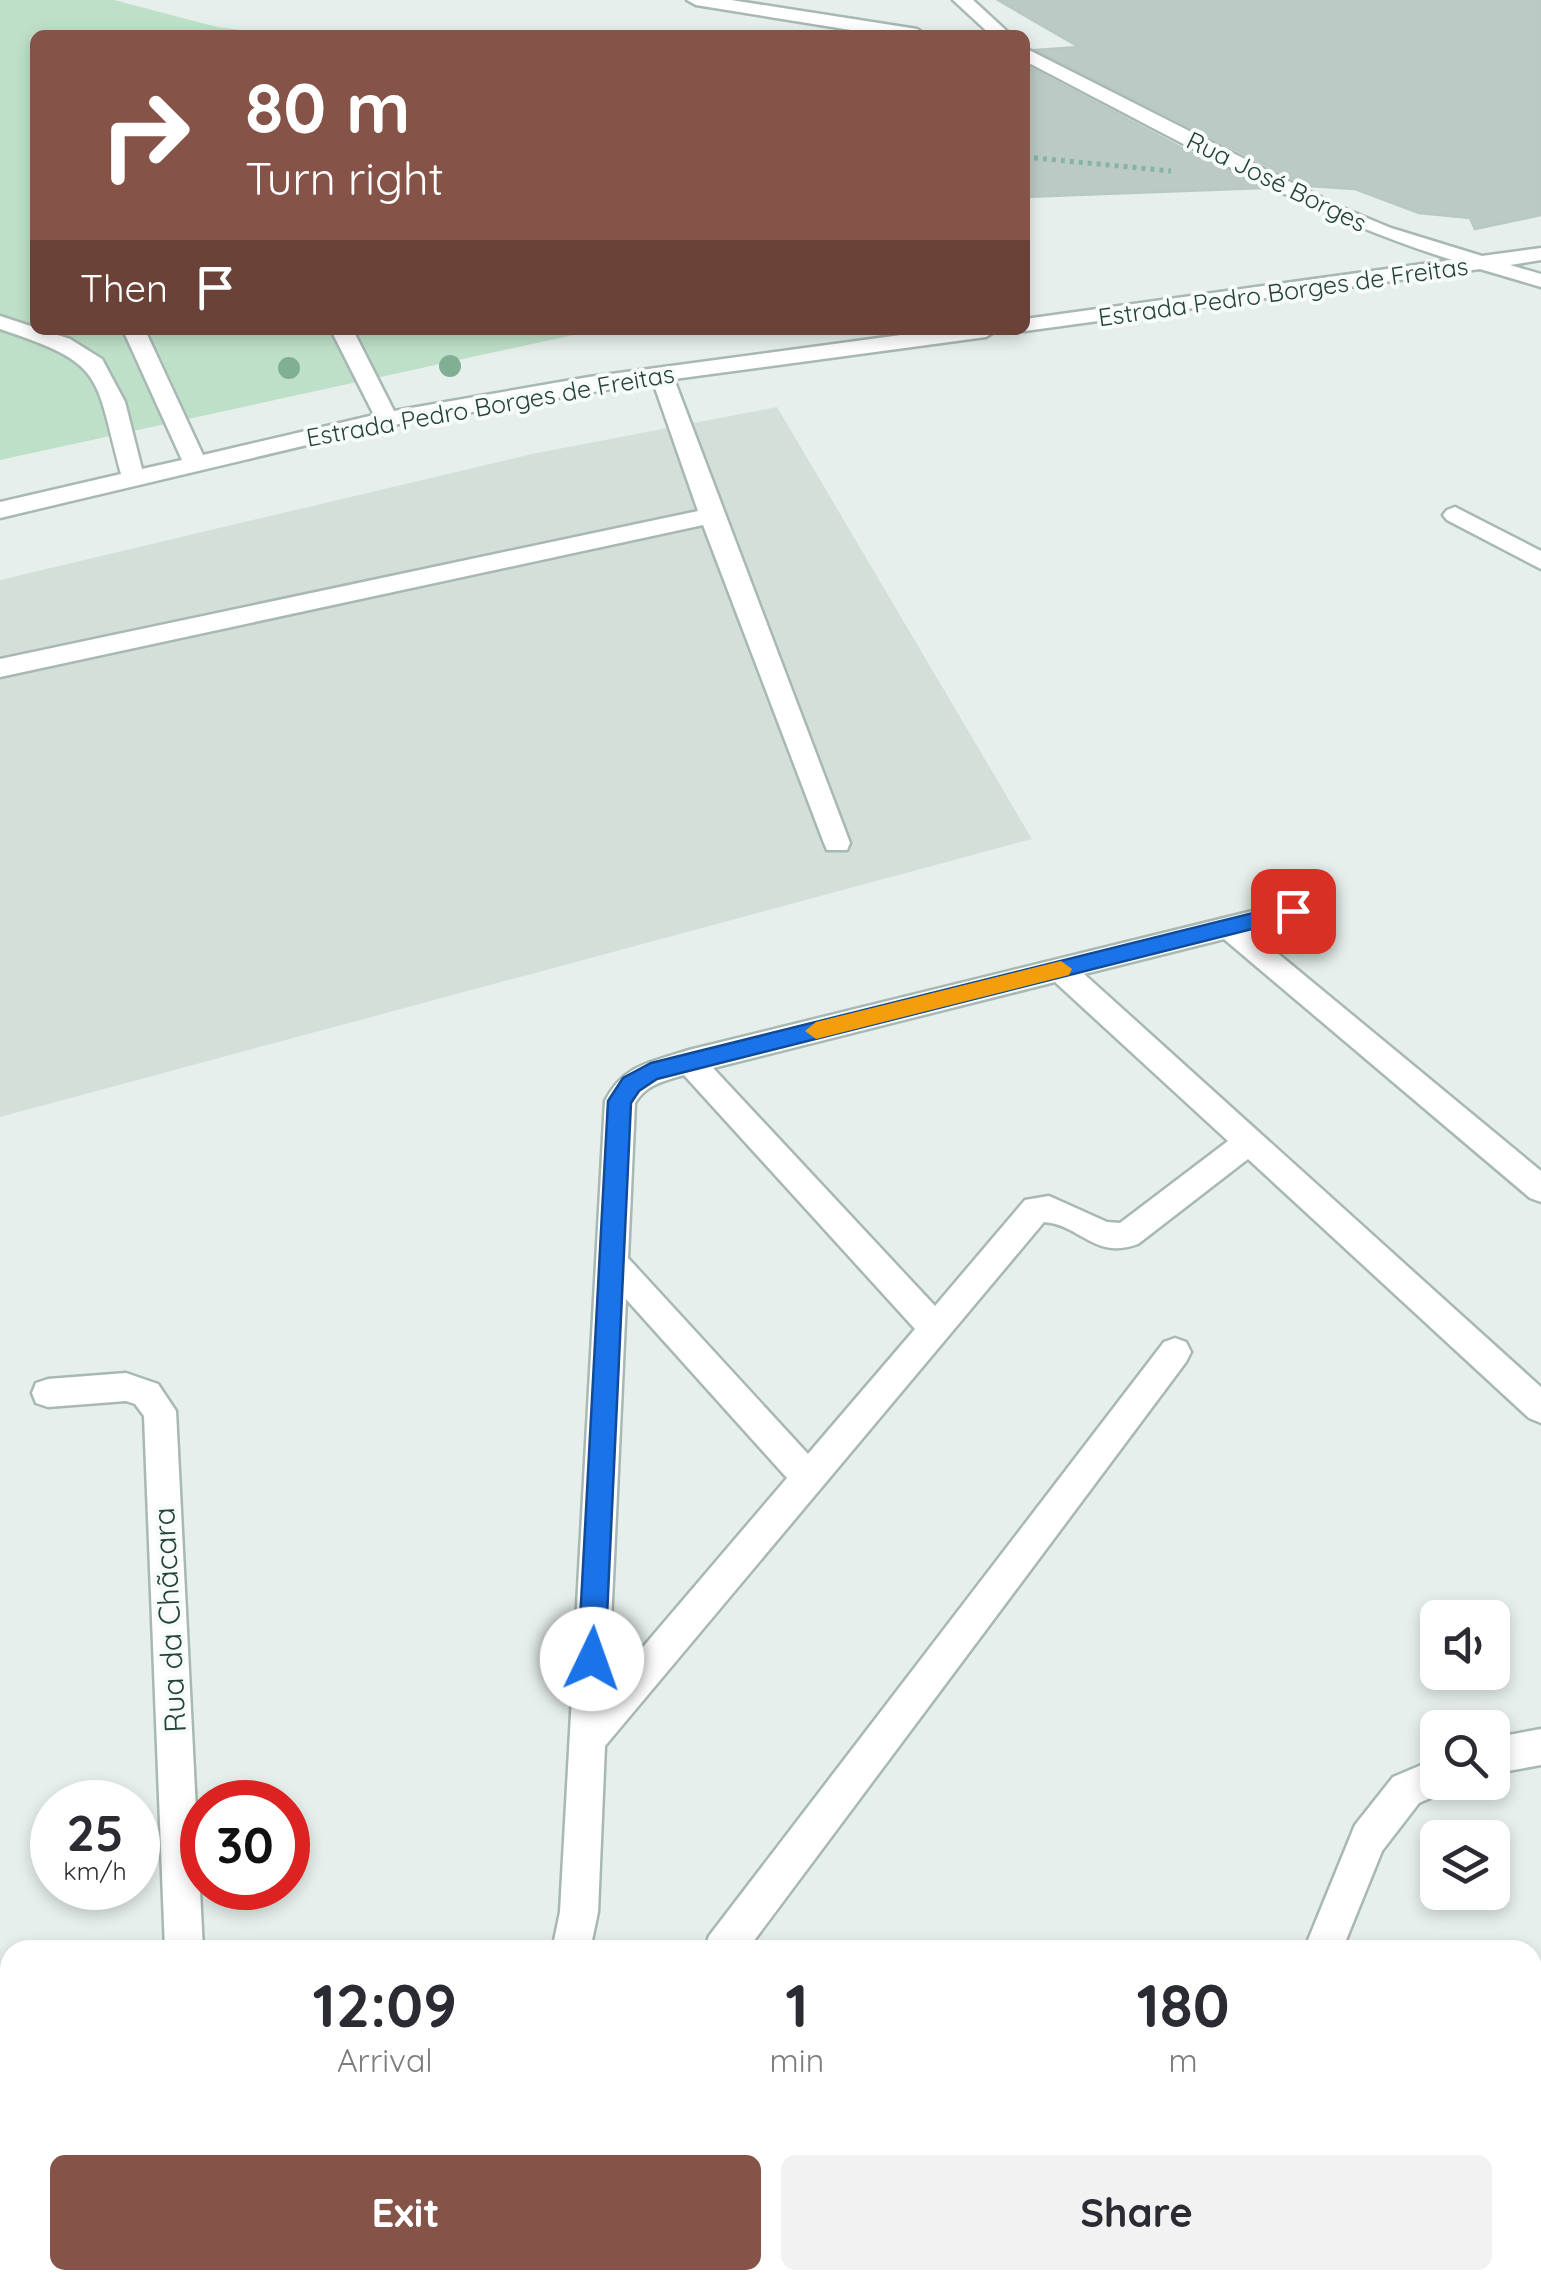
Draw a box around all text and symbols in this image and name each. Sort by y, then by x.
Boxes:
text: 80 m [245,63,410,151]
icon: right [80,70,210,200]
street label: Rua José Borges [1182,124,1372,238]
text: Turn right [245,150,444,206]
street label: Estrada Pedro Borges de Freitas [1096,250,1470,332]
icon: arrive [188,260,243,315]
text: Then [80,264,168,312]
street label: Estrada Pedro Borges de Freitas [304,357,676,453]
pin [1251,869,1336,954]
icon: arrive [1266,884,1321,939]
street label: Rua da Chãcara [144,1506,194,1734]
map controls [1420,1600,1510,1910]
button: sound [1420,1600,1510,1690]
position arrow [540,1607,644,1711]
button: search [1420,1710,1510,1800]
speed limit sign: 30 [180,1780,310,1910]
text: 25 [66,1801,124,1864]
button: layers [1420,1820,1510,1910]
text: km/h [63,1855,127,1886]
text: 12:09 [312,1967,457,2042]
text: 1 [785,1967,809,2042]
text: 180 [1137,1967,1230,2042]
text: Arrival [337,2040,433,2080]
text: min [770,2040,824,2080]
text: m [1168,2040,1198,2080]
button: Exit [50,2155,761,2270]
button: Share [781,2155,1492,2270]

